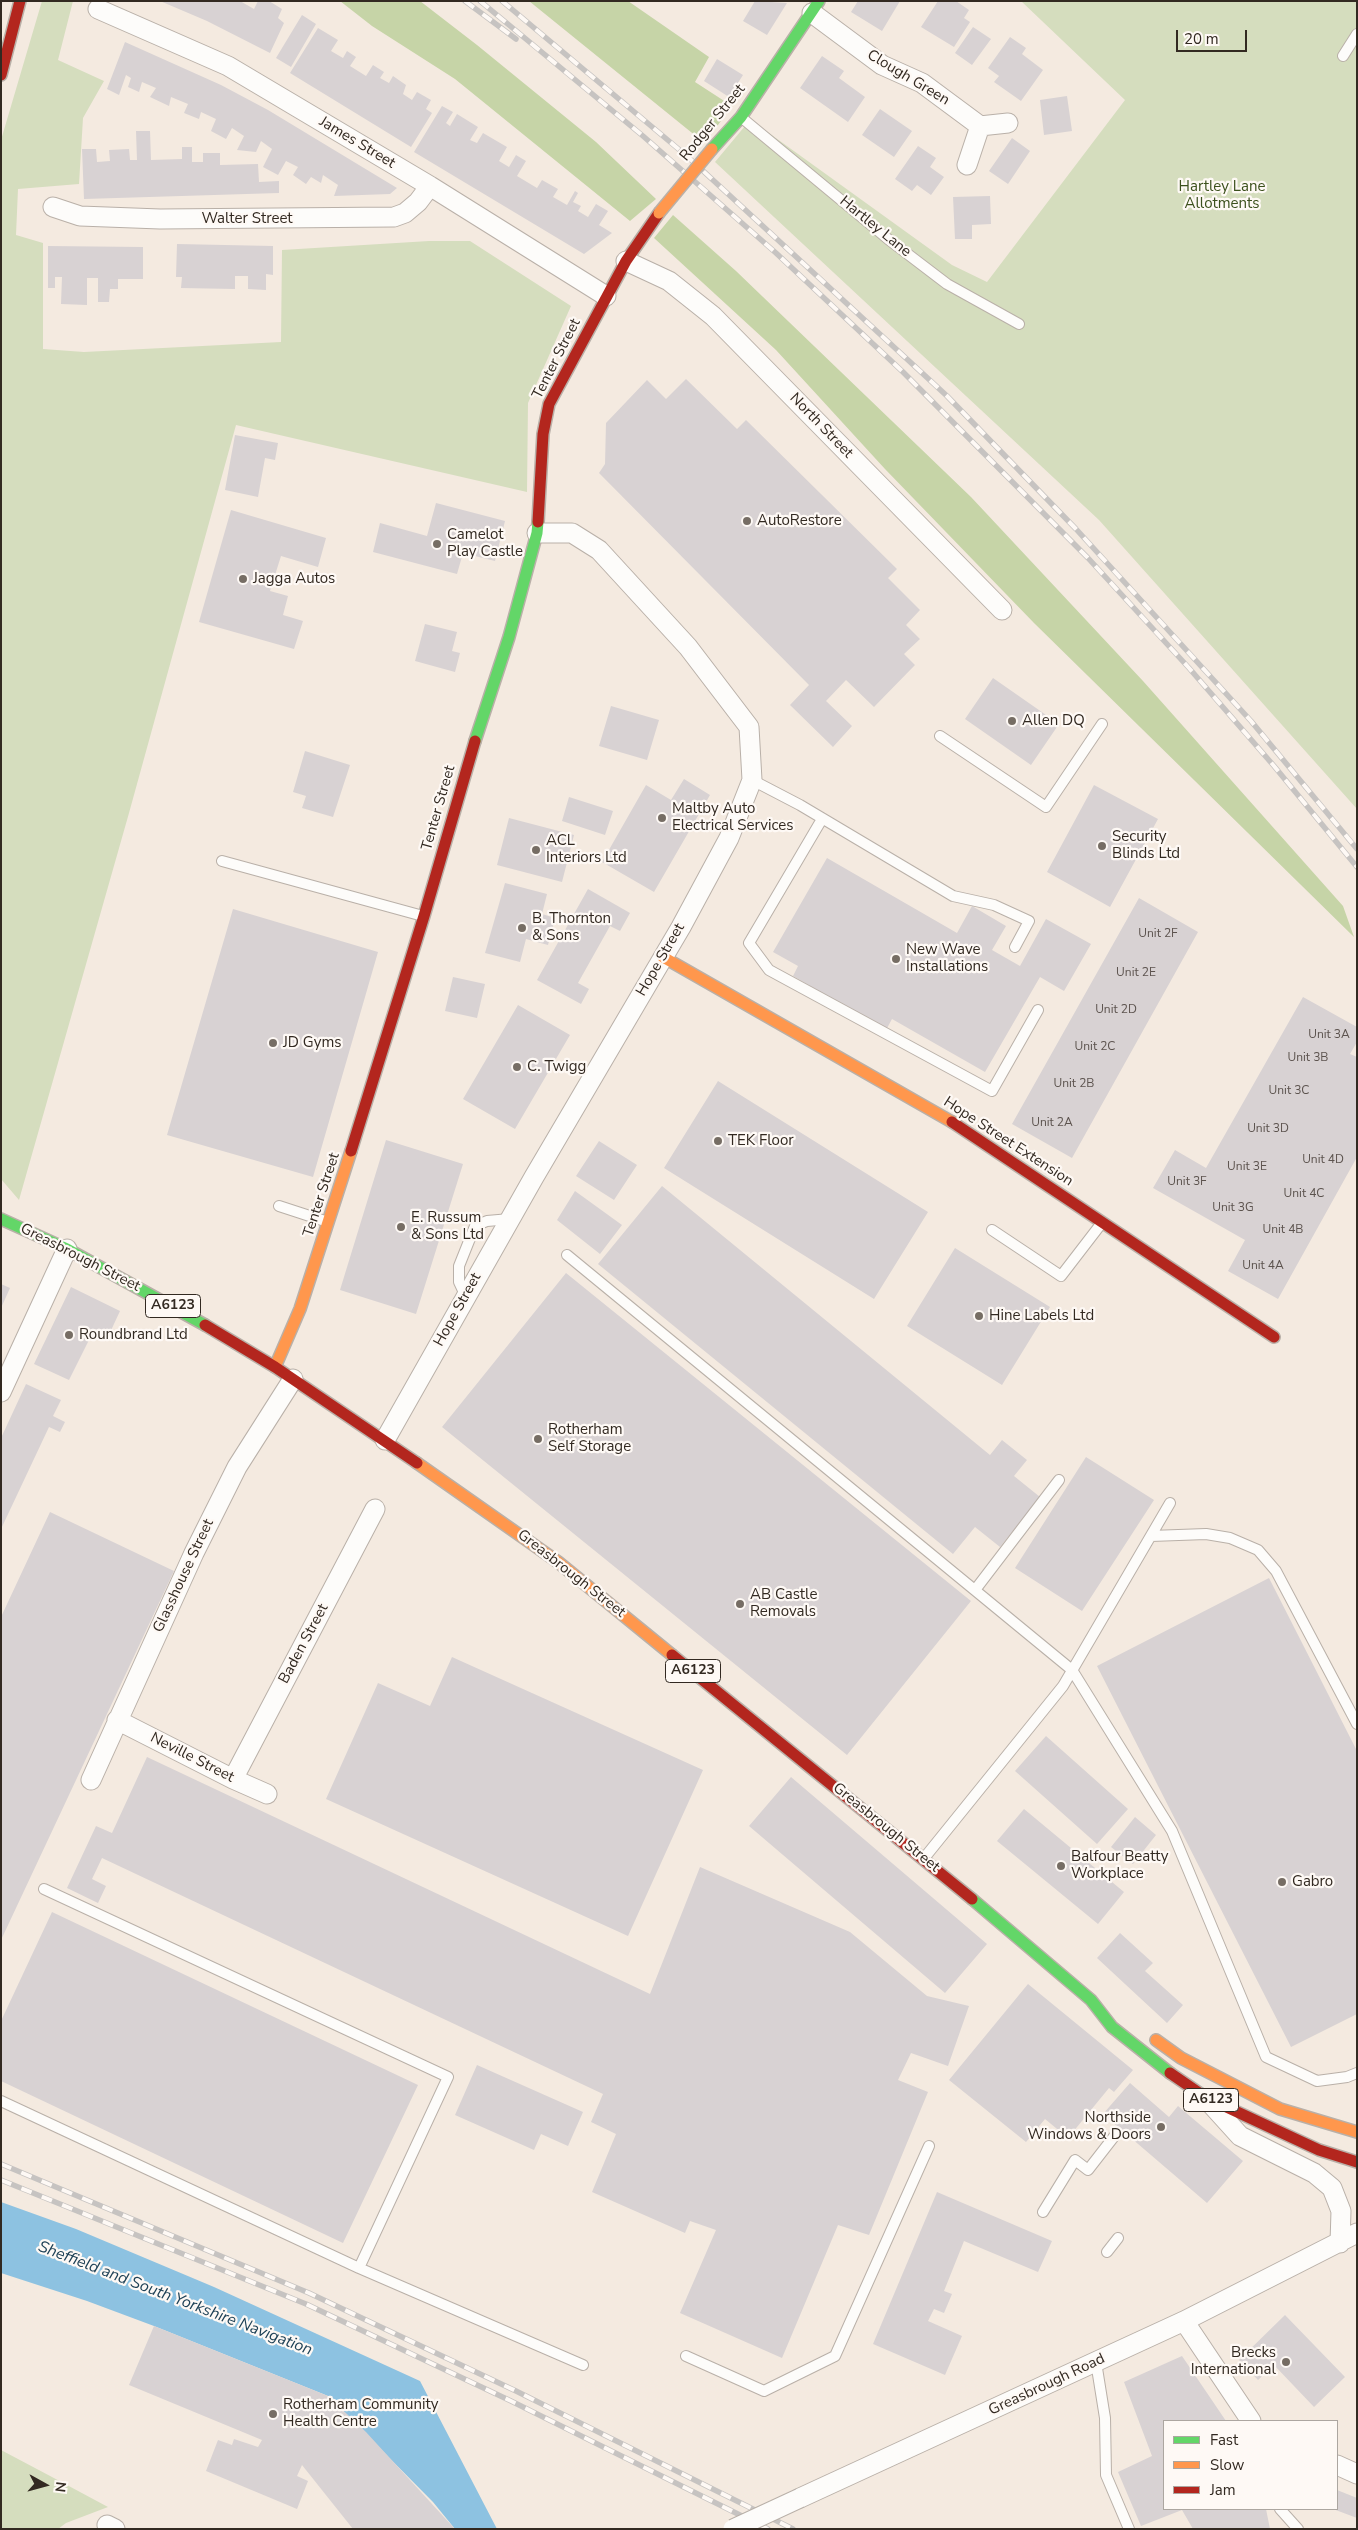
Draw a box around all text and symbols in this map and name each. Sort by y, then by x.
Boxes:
scale bar [1178,20,1249,52]
text: 20 m [1184,29,1219,49]
street label: Clough Green [863,46,953,110]
street label: Rodger Street [676,81,750,165]
street label: James Street [316,113,398,173]
park label: Hartley Lane Allotments [1179,178,1265,213]
street label: Hartley Lane [836,193,914,261]
street label: Walter Street [201,210,293,228]
street label: Tenter Street [529,316,585,402]
street label: North Street [785,390,857,462]
place label: AutoRestore [757,512,842,530]
marker: AutoRestore [741,515,753,527]
place label: Camelot Play Castle [447,526,523,561]
marker: Camelot Play Castle [431,538,443,550]
place label: Jagga Autos [253,570,335,588]
marker: Jagga Autos [237,573,249,585]
place label: Allen DQ [1022,712,1085,730]
marker: Allen DQ [1006,715,1018,727]
street label: Tenter Street [418,763,460,853]
place label: Maltby Auto Electrical Services [672,800,793,835]
marker: Maltby Auto Electrical Services [656,812,668,824]
place label: Security Blinds Ltd [1112,828,1180,863]
place label: ACL Interiors Ltd [546,832,627,867]
marker: Security Blinds Ltd [1096,840,1108,852]
marker: ACL Interiors Ltd [530,844,542,856]
place label: B. Thornton & Sons [532,910,611,945]
street label: Hope Street [633,920,689,1000]
marker: B. Thornton & Sons [516,922,528,934]
house number: Unit 2F [1138,927,1178,941]
place label: New Wave Installations [906,941,988,976]
marker: New Wave Installations [890,953,902,965]
house number: Unit 2E [1116,966,1156,980]
house number: Unit 2D [1095,1003,1137,1017]
house number: Unit 3A [1308,1028,1350,1042]
place label: JD Gyms [283,1034,341,1052]
marker: JD Gyms [267,1037,279,1049]
house number: Unit 2C [1075,1040,1115,1054]
house number: Unit 3B [1288,1051,1328,1065]
place label: C. Twigg [527,1058,586,1076]
marker: C. Twigg [511,1061,523,1073]
house number: Unit 2B [1054,1077,1094,1091]
house number: Unit 3C [1269,1084,1309,1098]
street label: Hope Street Extension [940,1093,1076,1191]
house number: Unit 2A [1031,1116,1073,1130]
house number: Unit 3D [1247,1122,1289,1136]
place label: TEK Floor [728,1132,794,1150]
marker: TEK Floor [712,1135,724,1147]
street label: Tenter Street [300,1151,344,1239]
house number: Unit 4D [1302,1153,1344,1167]
house number: Unit 3E [1227,1160,1267,1174]
house number: Unit 3F [1167,1175,1207,1189]
house number: Unit 4C [1284,1187,1324,1201]
house number: Unit 3G [1212,1201,1254,1215]
place label: E. Russum & Sons Ltd [411,1209,484,1244]
street label: Greasbrough Street [17,1220,143,1296]
marker: E. Russum & Sons Ltd [395,1221,407,1233]
house number: Unit 4B [1263,1223,1303,1237]
house number: Unit 4A [1242,1259,1284,1273]
street label: Hope Street [430,1270,486,1350]
road number: A6123 [146,1294,200,1318]
place label: Hine Labels Ltd [989,1307,1094,1325]
marker: Hine Labels Ltd [973,1310,985,1322]
place label: Roundbrand Ltd [79,1326,188,1344]
marker: Roundbrand Ltd [63,1329,75,1341]
place label: Rotherham Self Storage [548,1421,631,1456]
marker: Rotherham Self Storage [532,1433,544,1445]
street label: Glasshouse Street [150,1516,218,1636]
street label: Greasbrough Street [513,1526,629,1622]
place label: AB Castle Removals [750,1586,817,1621]
marker: AB Castle Removals [734,1598,746,1610]
street label: Baden Street [275,1601,333,1687]
road number: A6123 [666,1660,720,1682]
street label: Neville Street [147,1729,237,1787]
street label: Greasbrough Street [829,1779,943,1877]
place label: Balfour Beatty Workplace [1071,1848,1168,1883]
marker: Balfour Beatty Workplace [1055,1860,1067,1872]
place label: Gabro [1292,1873,1333,1891]
marker: Gabro [1276,1876,1288,1888]
road number: A6123 [1184,2088,1238,2112]
place label: Northside Windows & Doors [1027,2109,1151,2144]
marker: Northside Windows & Doors [1155,2121,1167,2133]
water label: Sheffield and South Yorkshire Navigation [35,2238,315,2360]
place label: Brecks International [1191,2344,1276,2379]
street label: Greasbrough Road [986,2350,1108,2420]
marker: Brecks International [1280,2356,1292,2368]
place label: Rotherham Community Health Centre [283,2396,438,2431]
marker: Rotherham Community Health Centre [267,2408,279,2420]
legend [1163,2420,1338,2510]
text: Fast [1210,2430,1238,2450]
text: Slow [1210,2455,1244,2475]
north arrow [20,2460,70,2510]
text: Jam [1210,2480,1236,2500]
text: N [50,2481,70,2493]

